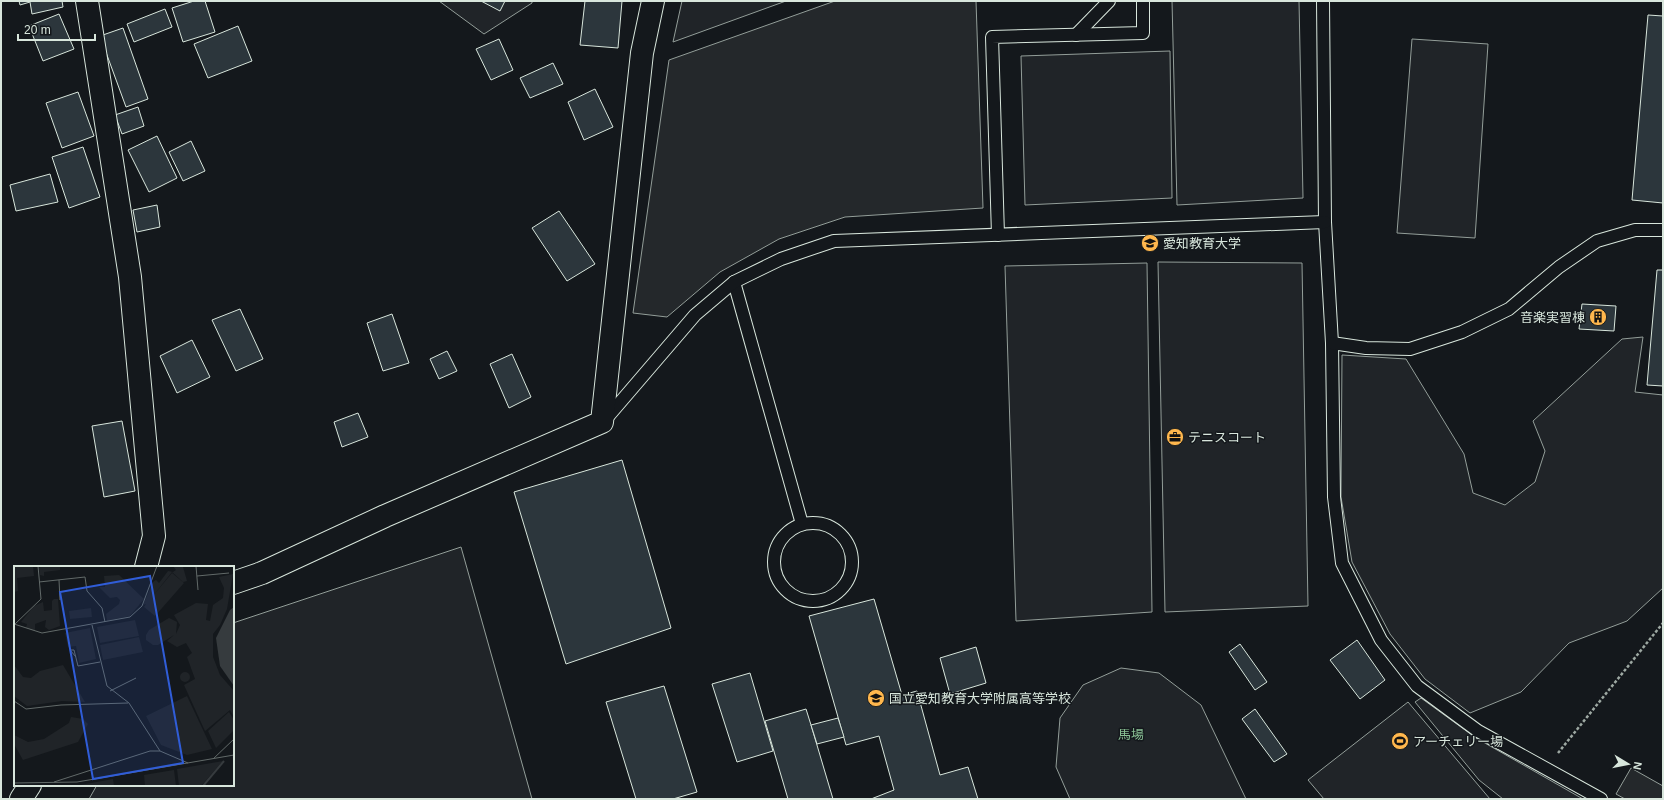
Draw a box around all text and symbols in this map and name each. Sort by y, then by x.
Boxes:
scale bar [18,16,95,42]
text: 20 m [24,23,51,37]
school or university icon: 愛知教育大学 [1140,233,1160,253]
place label: 愛知教育大学 [1163,236,1241,251]
building icon: 音楽実習棟 [1588,307,1608,327]
place label: 音楽実習棟 [1520,310,1585,325]
office icon: テニスコート [1165,427,1185,447]
place label: テニスコート [1188,430,1266,445]
inset map [14,566,234,786]
school or university icon: 国立愛知教育大学附属高等学校 [866,688,886,708]
place label: 国立愛知教育大学附属高等学校 [889,691,1071,706]
park label: 馬場 [1118,727,1144,742]
sports icon: アーチェリー場 [1390,731,1410,751]
place label: アーチェリー場 [1413,734,1503,749]
north arrow [1608,744,1648,784]
text: N [1631,761,1644,771]

